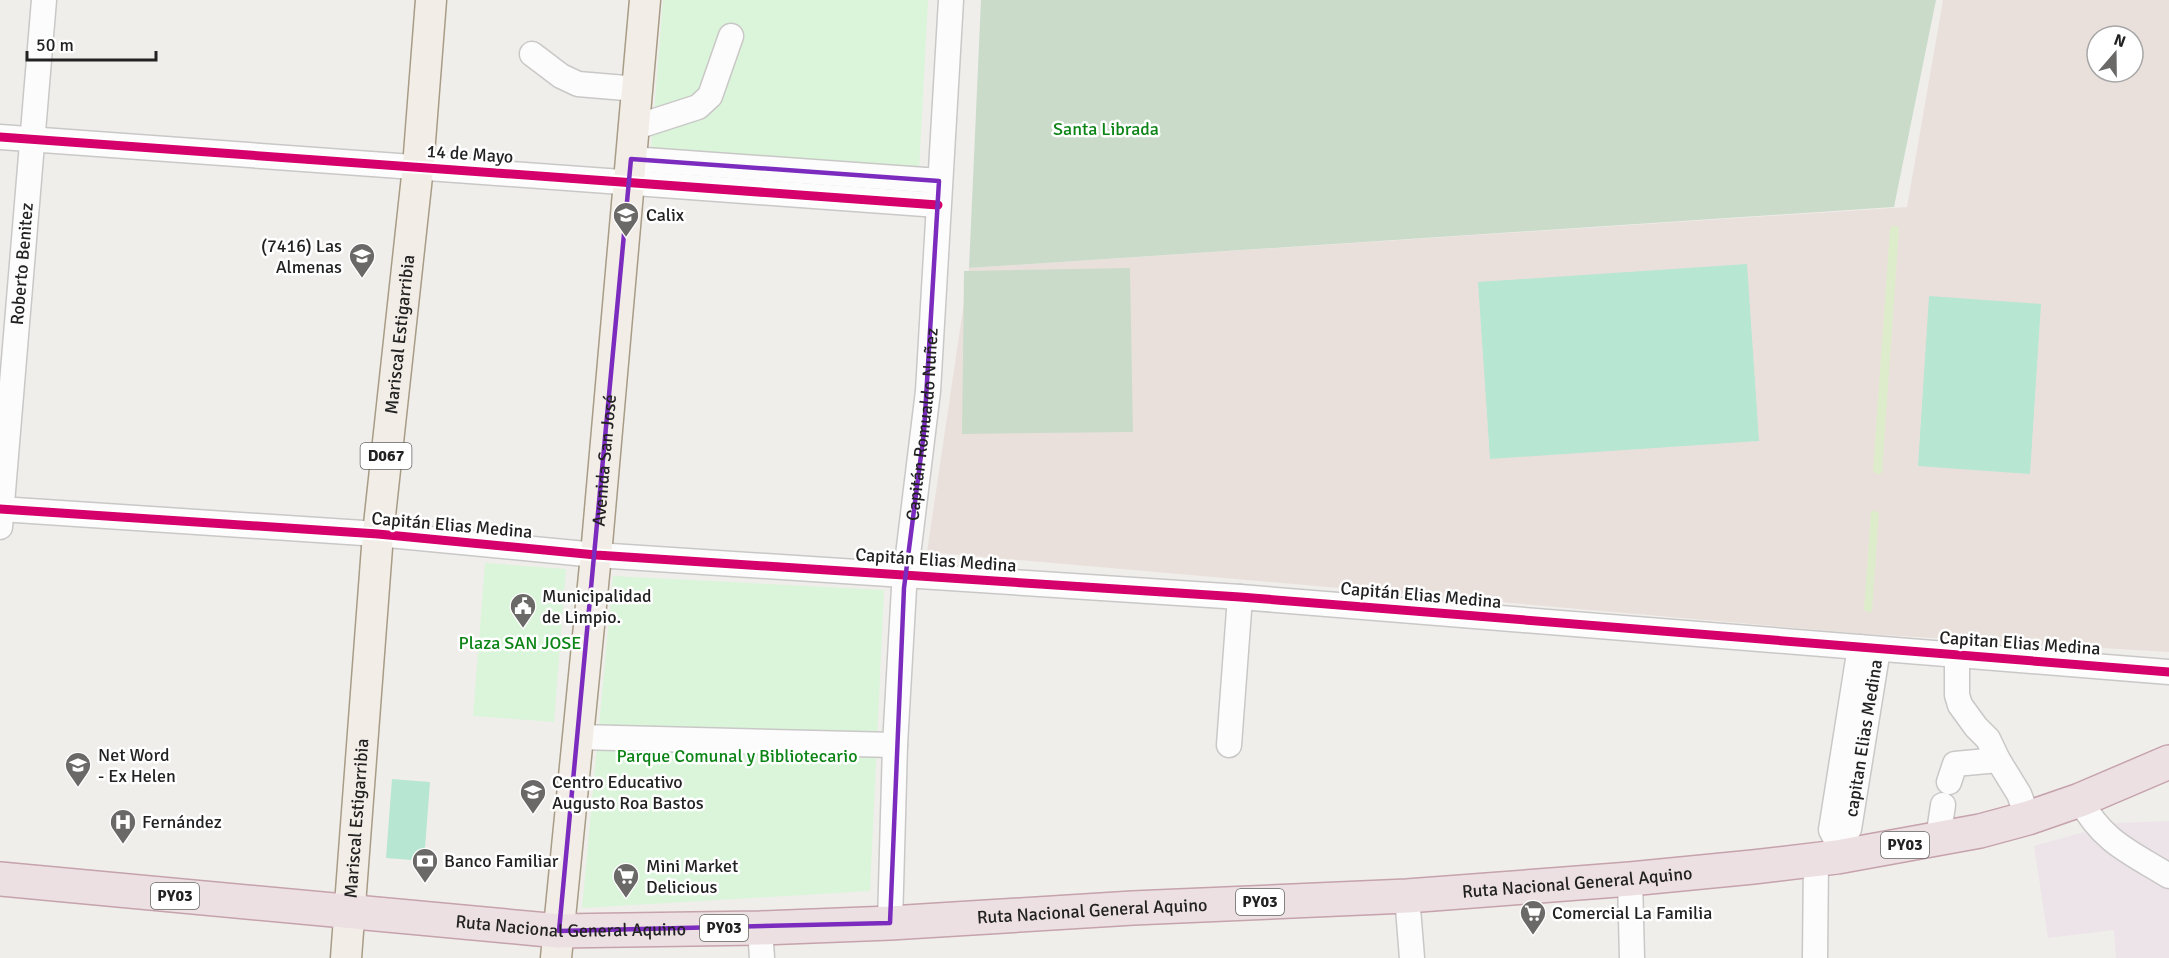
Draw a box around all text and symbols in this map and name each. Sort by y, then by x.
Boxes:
scale bar [27,24,156,62]
north arrow [2085,24,2145,84]
text: N [2111,30,2128,52]
text: 50 m [36,34,74,56]
park label: Santa Librada [1053,118,1159,140]
street label: 14 de Mayo [426,140,514,168]
school or university icon: Calix [611,200,641,238]
street label: Roberto Benitez [6,202,38,326]
place label: Calix [646,204,685,226]
place label: (7416) Las Almenas [261,235,342,278]
school or university icon: (7416) Las Almenas [347,241,377,279]
street label: Mariscal Estigarribia [380,253,419,415]
street label: Capitán Romualdo Nuñez [901,327,943,522]
street label: Avenida San José [588,393,621,527]
road number: D067 [360,443,412,469]
street label: Capitán Elias Medina [371,507,533,543]
street label: Capitán Elias Medina [855,543,1017,577]
street label: Capitán Elias Medina [1340,577,1502,613]
place label: Municipalidad de Limpio. [542,585,652,628]
public building icon: Municipalidad de Limpio. [508,591,538,629]
street label: Capitan Elias Medina [1939,626,2101,660]
park label: Plaza SAN JOSE [459,632,581,654]
street label: capitan Elias Medina [1840,658,1887,819]
street label: Mariscal Estigarribia [340,738,374,899]
place label: Net Word - Ex Helen [98,744,176,787]
park label: Parque Comunal y Bibliotecario [616,745,858,767]
school or university icon: Net Word - Ex Helen [63,750,93,788]
place label: Centro Educativo Augusto Roa Bastos [552,771,704,814]
school or university icon: Centro Educativo Augusto Roa Bastos [518,777,548,815]
hospital icon: Fernández [108,807,138,845]
place label: Fernández [142,811,222,833]
road number: PY03 [1881,832,1929,858]
bank icon: Banco Familiar [410,846,440,884]
place label: Banco Familiar [444,850,559,872]
place label: Mini Market Delicious [646,855,738,898]
supermarket icon: Mini Market Delicious [611,861,641,899]
street label: Ruta Nacional General Aquino [1461,862,1693,903]
road number: PY03 [151,883,199,909]
road number: PY03 [1236,889,1284,915]
street label: Ruta Nacional General Aquino [976,894,1208,929]
supermarket icon: Comercial La Familia [1518,898,1548,936]
place label: Comercial La Familia [1552,902,1712,924]
street label: Ruta Nacional General Aquino [455,910,686,942]
road number: PY03 [700,915,748,941]

